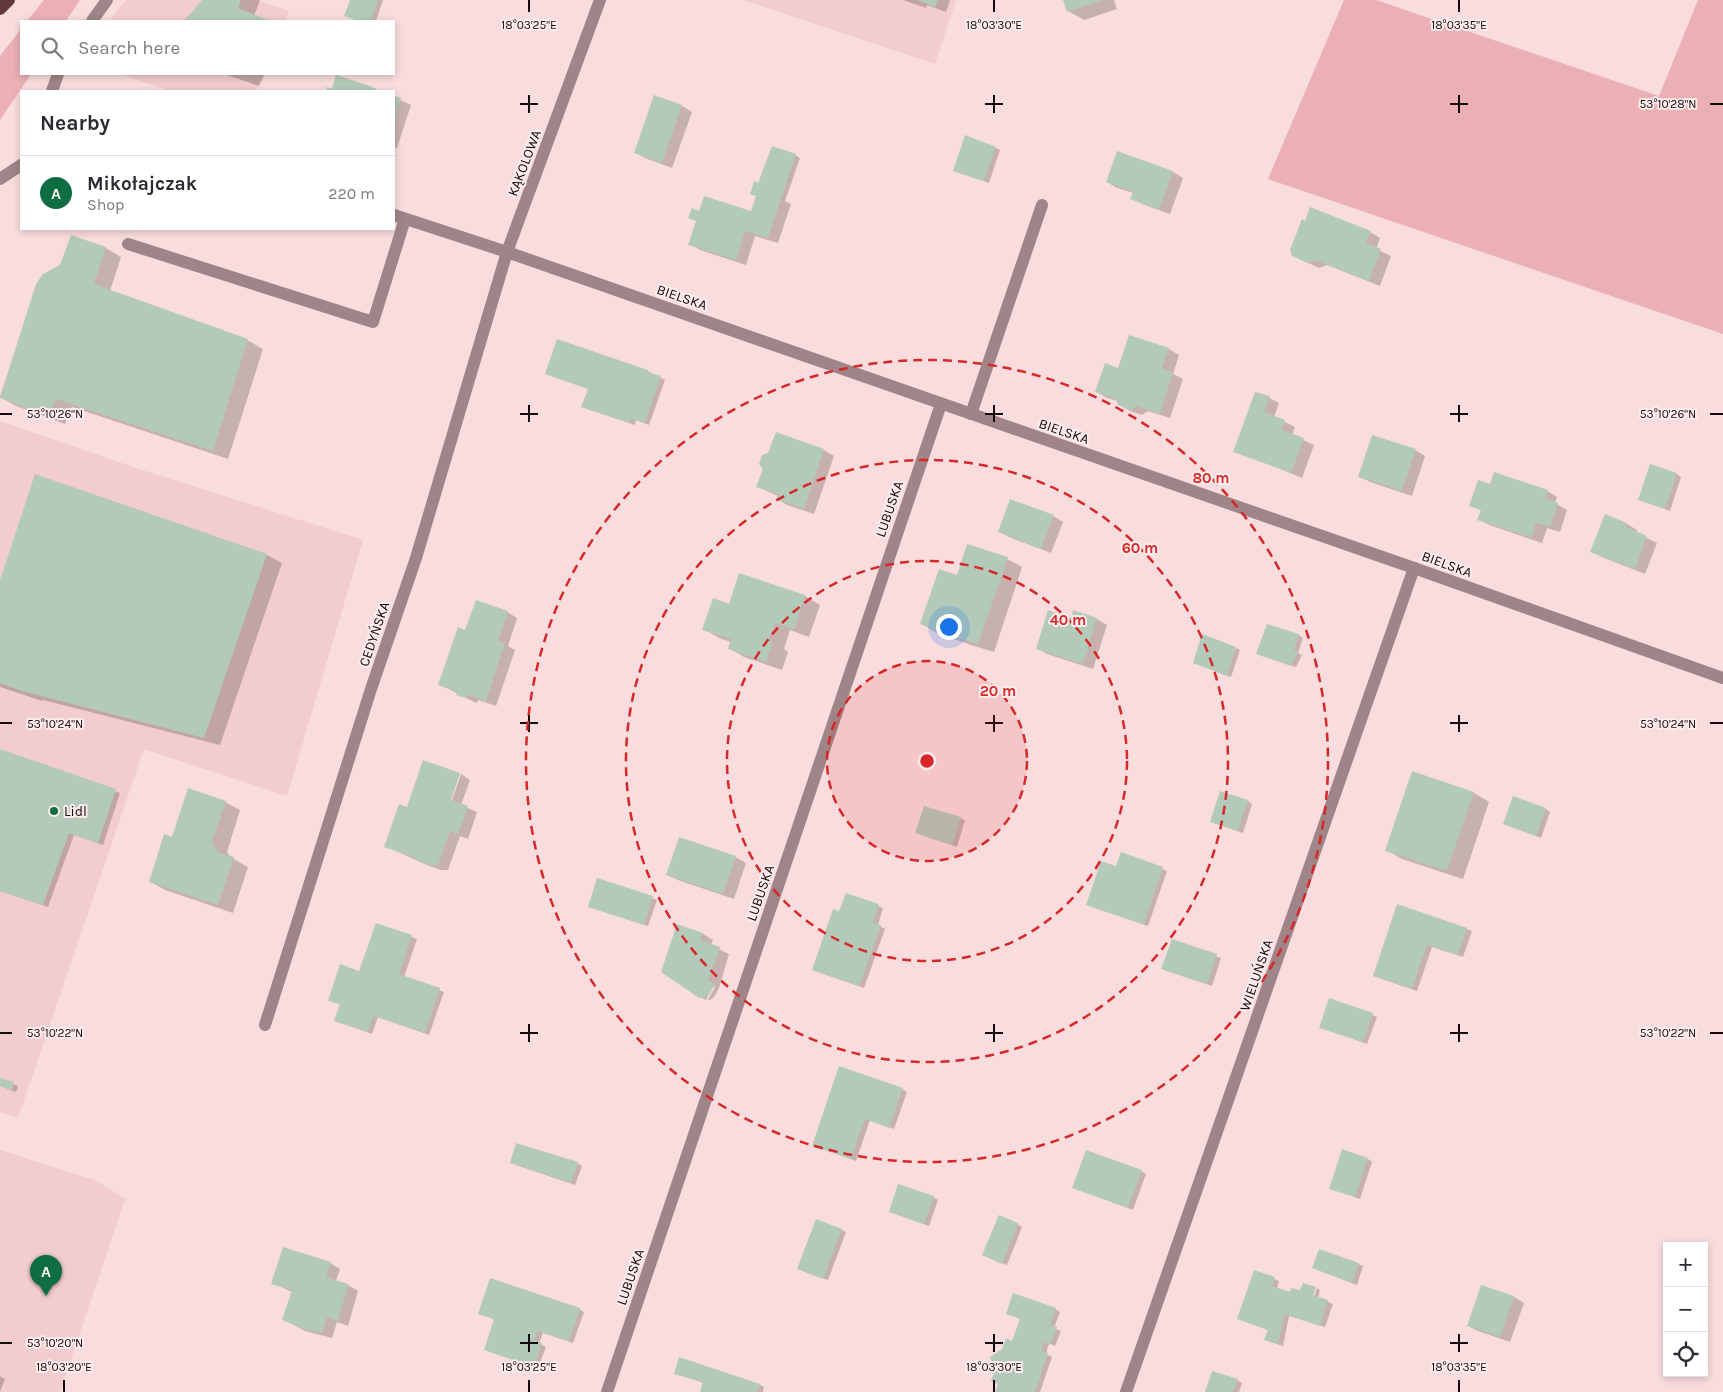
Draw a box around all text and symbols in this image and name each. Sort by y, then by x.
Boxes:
text: 18°03'25"E [501,18,557,32]
text: 18°03'30"E [966,18,1022,32]
text: 18°03'35"E [1431,18,1487,32]
search box [20,20,395,75]
icon: search [38,34,66,62]
text: Search here [78,37,180,59]
text: 53°10'28"N [1640,97,1696,111]
text: Nearby [40,111,110,135]
street label: KĄKOLOWA [504,128,545,199]
text: Mikołajczak [87,173,197,195]
text: A [51,184,61,203]
text: 220 m [328,184,375,203]
text: Shop [87,195,124,214]
street label: BIELSKA [654,281,709,314]
text: 53°10'26"N [27,407,83,421]
text: 53°10'26"N [1640,407,1696,421]
street label: BIELSKA [1036,415,1091,448]
text: 80 m [1192,469,1230,487]
street label: LUBUSKA [872,479,907,540]
text: 60 m [1122,539,1158,557]
street label: BIELSKA [1419,548,1474,581]
street label: CEDYŃSKA [354,599,394,669]
text: 40 m [1050,611,1086,629]
your location [936,614,962,640]
text: 20 m [980,682,1016,700]
text: 53°10'24"N [27,717,83,731]
text: 53°10'24"N [1640,717,1696,731]
centre of rings [918,752,936,770]
place label: Lidl [64,803,87,820]
marker: Lidl [48,805,60,817]
street label: LUBUSKA [743,863,778,924]
street label: WIELUŃSKA [1235,937,1277,1013]
text: 53°10'22"N [27,1026,83,1040]
text: 53°10'22"N [1640,1026,1696,1040]
map controls [1663,1242,1708,1377]
button: + [1663,1242,1708,1287]
street label: LUBUSKA [613,1247,648,1308]
pin: A [30,1255,62,1296]
button: − [1663,1287,1708,1332]
button: locate [1663,1332,1708,1377]
text: 53°10'20"N [27,1336,83,1350]
text: 18°03'20"E [36,1360,92,1374]
text: 18°03'25"E [501,1360,557,1374]
text: 18°03'30"E [966,1360,1022,1374]
text: 18°03'35"E [1431,1360,1487,1374]

